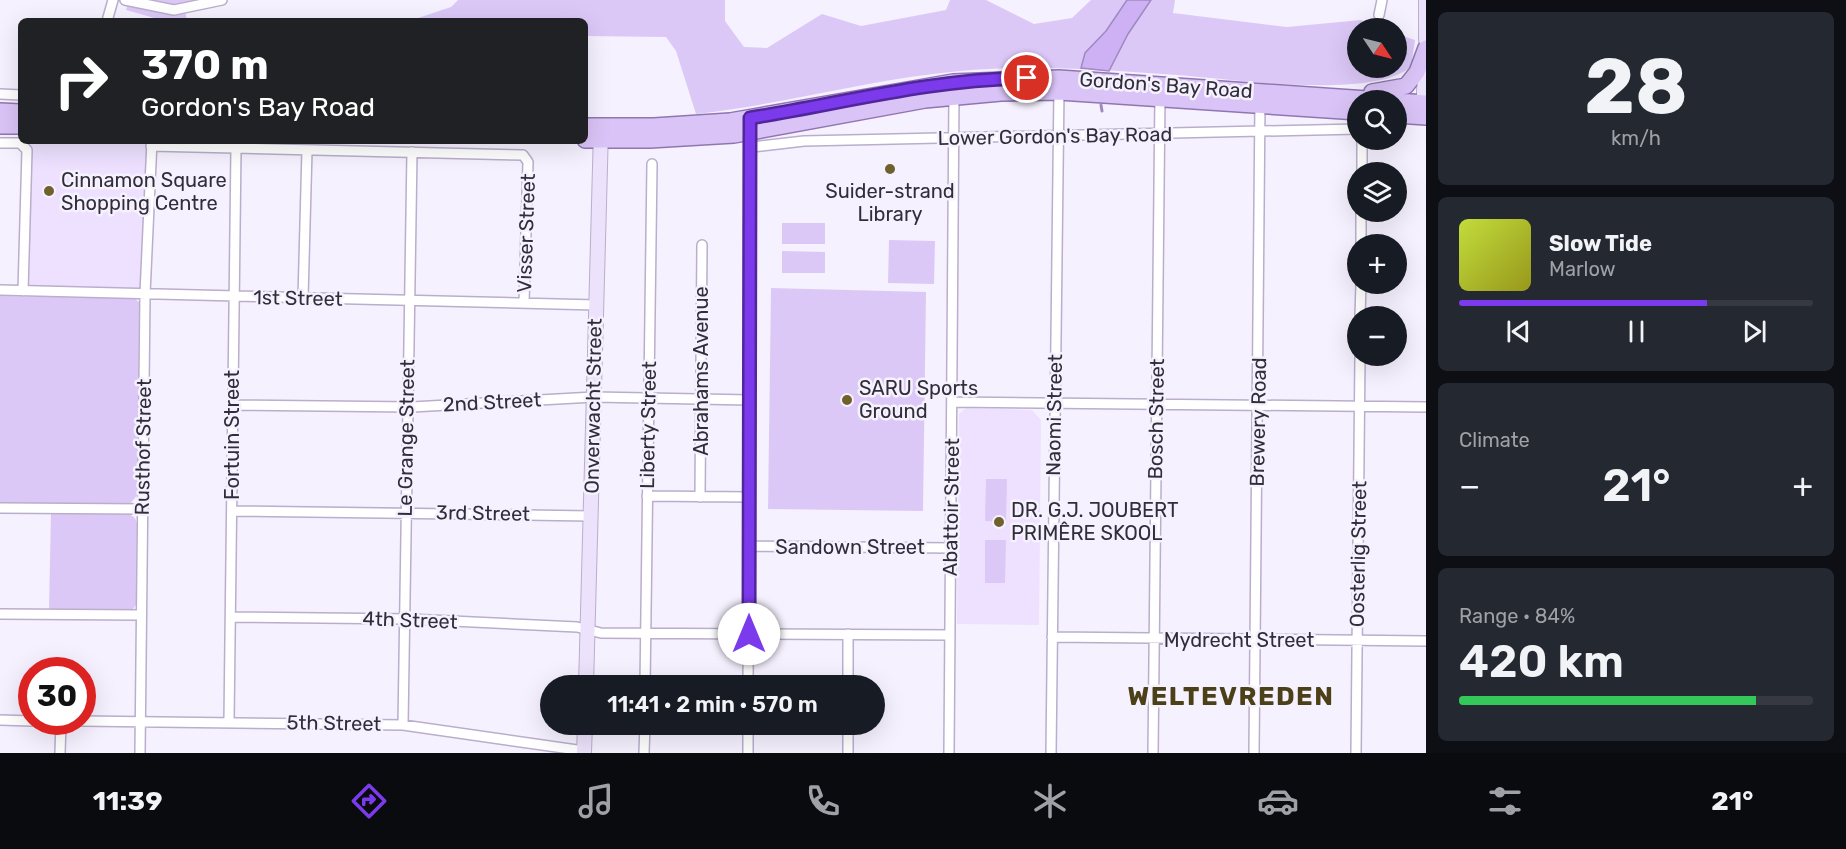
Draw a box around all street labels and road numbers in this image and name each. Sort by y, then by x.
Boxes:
street label: Gordon's Bay Road [1079,67,1253,103]
street label: Lower Gordon's Bay Road [937,122,1173,150]
street label: Visser Street [512,173,540,293]
street label: 1st Street [253,285,343,311]
street label: Abrahams Avenue [689,286,713,456]
street label: Onverwacht Street [579,318,607,494]
street label: Naomi Street [1041,354,1067,476]
street label: Brewery Road [1245,357,1271,487]
street label: Bosch Street [1143,358,1169,480]
street label: Le Grange Street [393,359,419,517]
street label: Liberty Street [635,361,661,489]
street label: Fortuin Street [220,370,244,500]
street label: Rusthof Street [130,378,156,516]
street label: 2nd Street [442,387,542,417]
street label: Abattoir Street [938,438,964,576]
street label: Oosterlig Street [1345,481,1371,627]
street label: 3rd Street [436,500,530,526]
street label: Sandown Street [775,535,925,559]
street label: 4th Street [362,606,458,634]
street label: Mydrecht Street [1164,628,1315,652]
street label: 5th Street [286,710,382,736]

